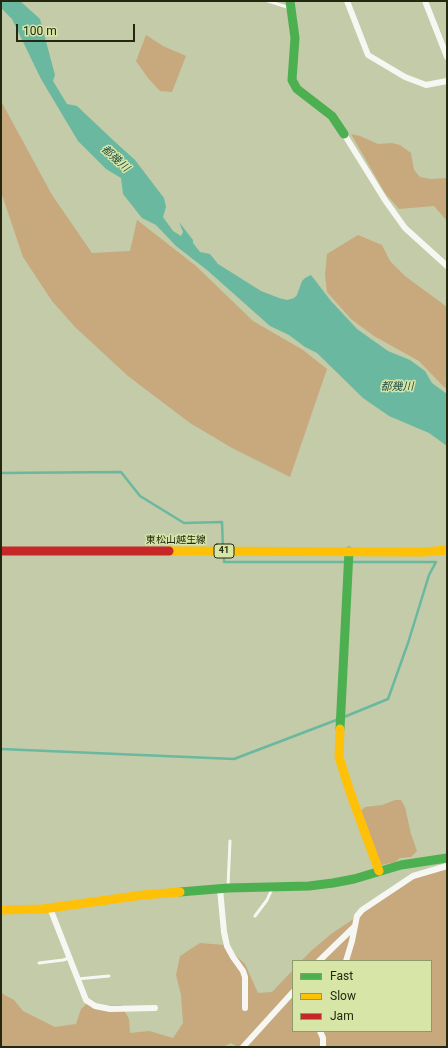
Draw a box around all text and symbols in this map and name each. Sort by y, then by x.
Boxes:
scale bar [18,16,137,42]
text: 100 m [23,24,57,38]
water label: 都幾川 [98,143,132,175]
water label: 都幾川 [381,380,413,394]
street label: 東松山越生線 [146,534,206,546]
road number: 41 [214,544,234,558]
legend [292,960,432,1032]
text: Fast [330,969,353,983]
text: Slow [330,989,356,1003]
text: Jam [330,1009,354,1023]

